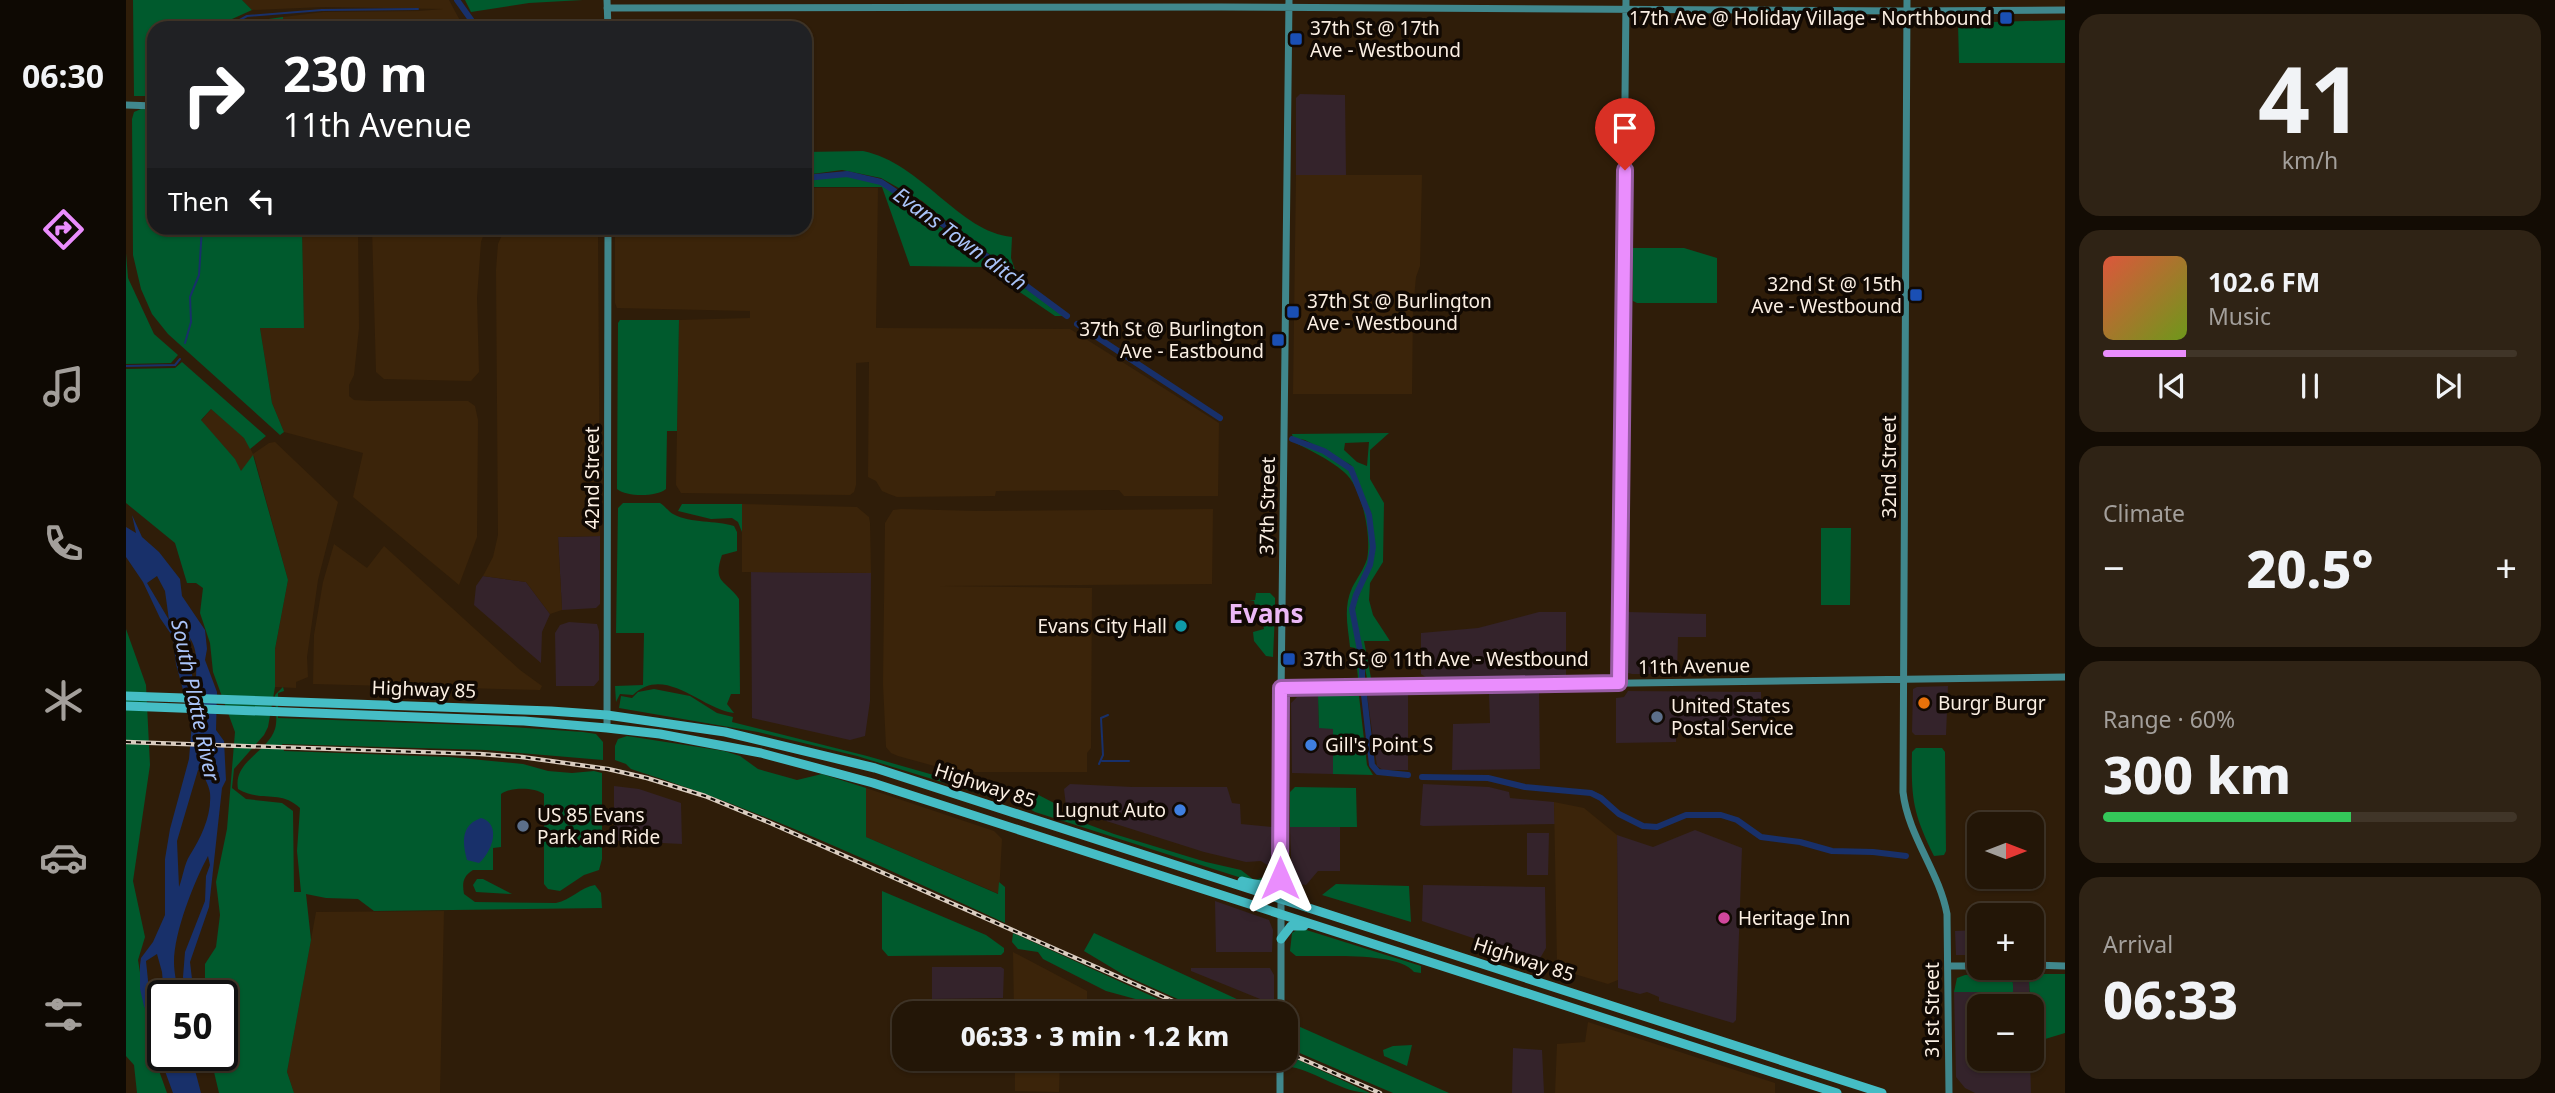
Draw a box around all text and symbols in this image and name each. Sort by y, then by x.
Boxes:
place label: 17th Ave @ Holiday Village - Northbound [1629,5,1992,31]
marker: 17th Ave @ Holiday Village - Northbound [1998,10,2014,26]
place label: 37th St @ 17th Ave - Westbound [1310,15,1461,63]
marker: 37th St @ 17th Ave - Westbound [1288,31,1304,47]
text: 41 [2258,36,2362,160]
text: 230 m [283,40,428,106]
icon: right [168,49,259,140]
text: 06:30 [22,54,104,97]
pin [1595,98,1655,170]
text: 11th Avenue [283,103,472,146]
icon: arrive [1606,109,1644,147]
text: km/h [2282,144,2338,176]
water label: Evans Town ditch [888,180,1033,296]
icon: left [243,182,281,220]
text: Then [168,183,229,219]
icon: directions [39,205,88,254]
text: 102.6 FM [2208,264,2320,300]
place label: 32nd St @ 15th Ave - Westbound [1751,271,1902,319]
marker: 32nd St @ 15th Ave - Westbound [1908,287,1924,303]
place label: 37th St @ Burlington Ave - Westbound [1307,288,1492,336]
text: Music [2208,300,2271,332]
marker: 37th St @ Burlington Ave - Westbound [1285,304,1301,320]
place label: 37th St @ Burlington Ave - Eastbound [1079,316,1264,364]
marker: 37th St @ Burlington Ave - Eastbound [1270,332,1286,348]
icon: music [39,362,88,411]
icon: previous [2153,367,2191,405]
icon: pause [2291,367,2329,405]
icon: next [2429,367,2467,405]
street label: 32nd Street [1876,415,1902,519]
street label: 42nd Street [579,426,605,530]
street label: 37th Street [1253,456,1281,555]
text: Climate [2103,497,2185,529]
icon: phone [39,519,88,568]
text: 20.5° [2247,532,2373,603]
text: − [2103,541,2125,593]
text: + [2495,541,2517,593]
district label: Evans [1229,595,1303,631]
place label: Evans City Hall [1037,613,1167,639]
water label: South Platte River [165,616,227,785]
marker: Evans City Hall [1173,618,1189,634]
place label: 37th St @ 11th Ave - Westbound [1303,646,1589,672]
marker: 37th St @ 11th Ave - Westbound [1281,651,1297,667]
street label: 11th Avenue [1638,652,1750,680]
street label: Highway 85 [371,674,477,704]
icon: climate [39,676,88,725]
place label: Burgr Burgr [1938,690,2046,716]
place label: United States Postal Service [1671,693,1794,741]
marker: Burgr Burgr [1916,695,1932,711]
text: Range · 60% [2103,703,2235,735]
marker: United States Postal Service [1649,709,1665,725]
place label: Gill's Point S [1325,732,1433,758]
marker: Gill's Point S [1303,737,1319,753]
text: 300 km [2103,738,2291,809]
street label: Highway 85 [931,757,1039,813]
place label: Lugnut Auto [1055,797,1166,823]
place label: US 85 Evans Park and Ride [537,802,660,850]
marker: Lugnut Auto [1172,802,1188,818]
north arrow [1967,812,2044,889]
map controls [1967,812,2044,1071]
marker: US 85 Evans Park and Ride [515,818,531,834]
icon: car [39,833,88,882]
position arrow [1243,841,1317,915]
button: + [1967,903,2044,980]
place label: Heritage Inn [1738,905,1850,931]
marker: Heritage Inn [1716,910,1732,926]
text: Arrival [2103,928,2173,960]
street label: Highway 85 [1470,931,1578,987]
street label: 31st Street [1919,962,1945,1058]
text: 06:33 [2103,963,2238,1034]
speed limit sign: 50 [147,980,238,1071]
icon: filters [39,990,88,1039]
button: − [1967,994,2044,1071]
text: 06:33 · 3 min · 1.2 km [961,1018,1229,1054]

